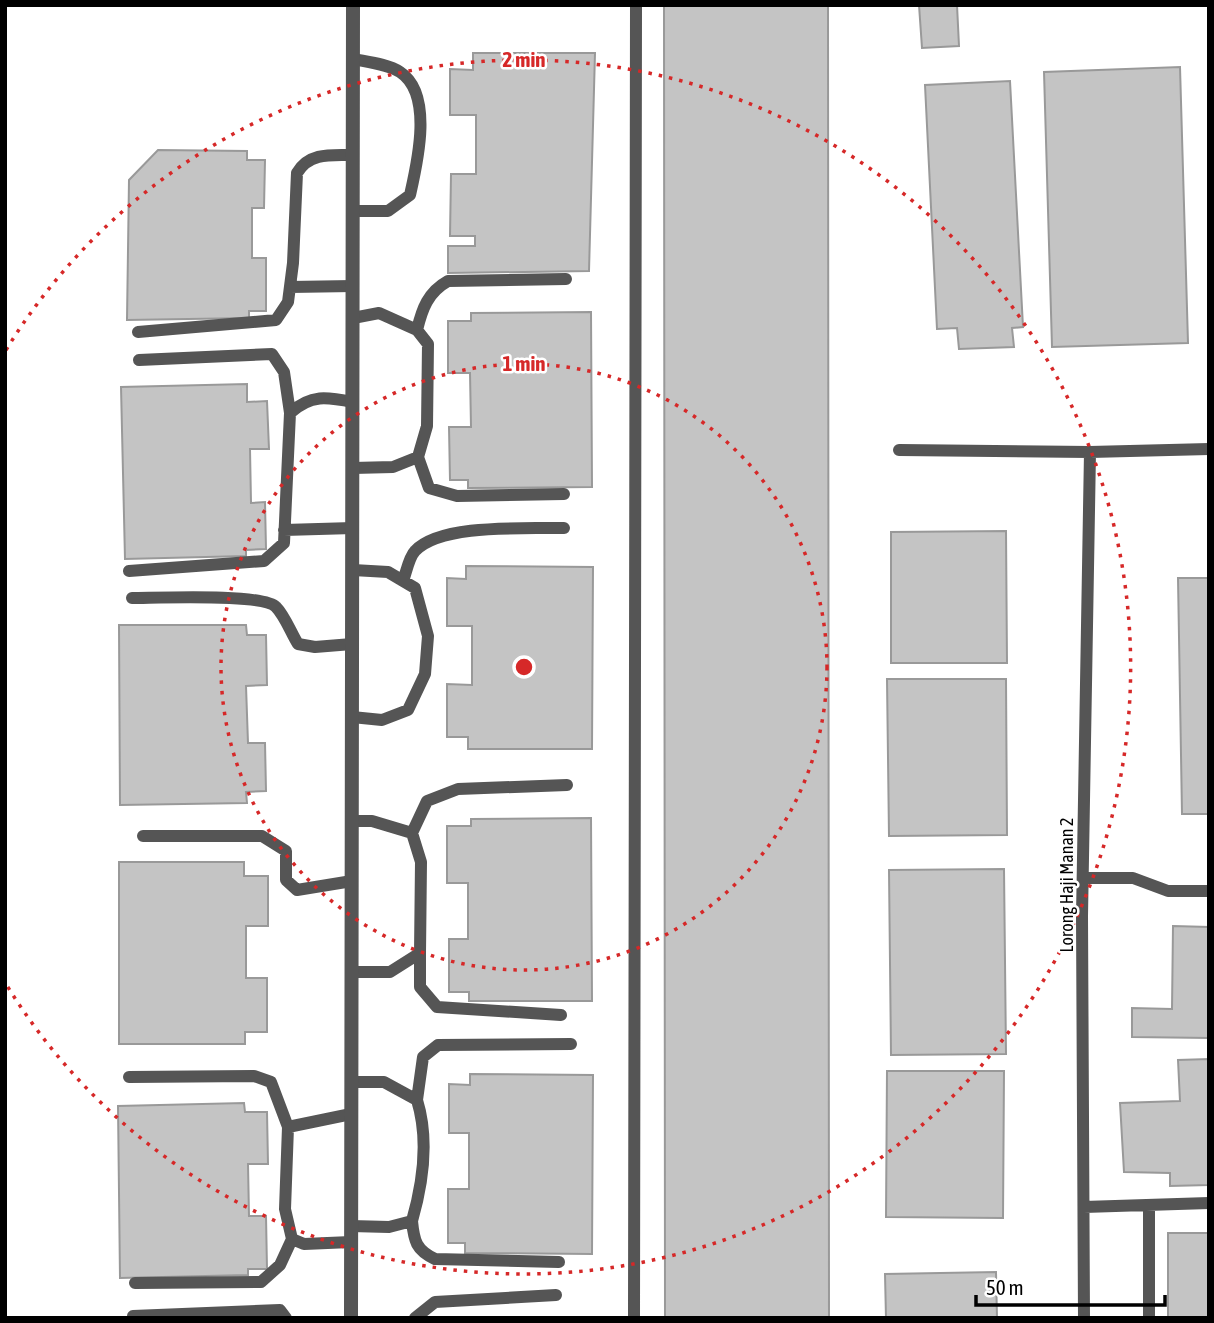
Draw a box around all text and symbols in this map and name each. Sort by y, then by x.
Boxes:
text: 2 min [503,47,545,71]
text: 1 min [503,351,545,375]
centre of rings [512,655,536,679]
street label: Lorong Haji Manan 2 [1056,818,1077,952]
scale bar [976,1264,1165,1308]
text: 50 m [986,1275,1024,1299]

